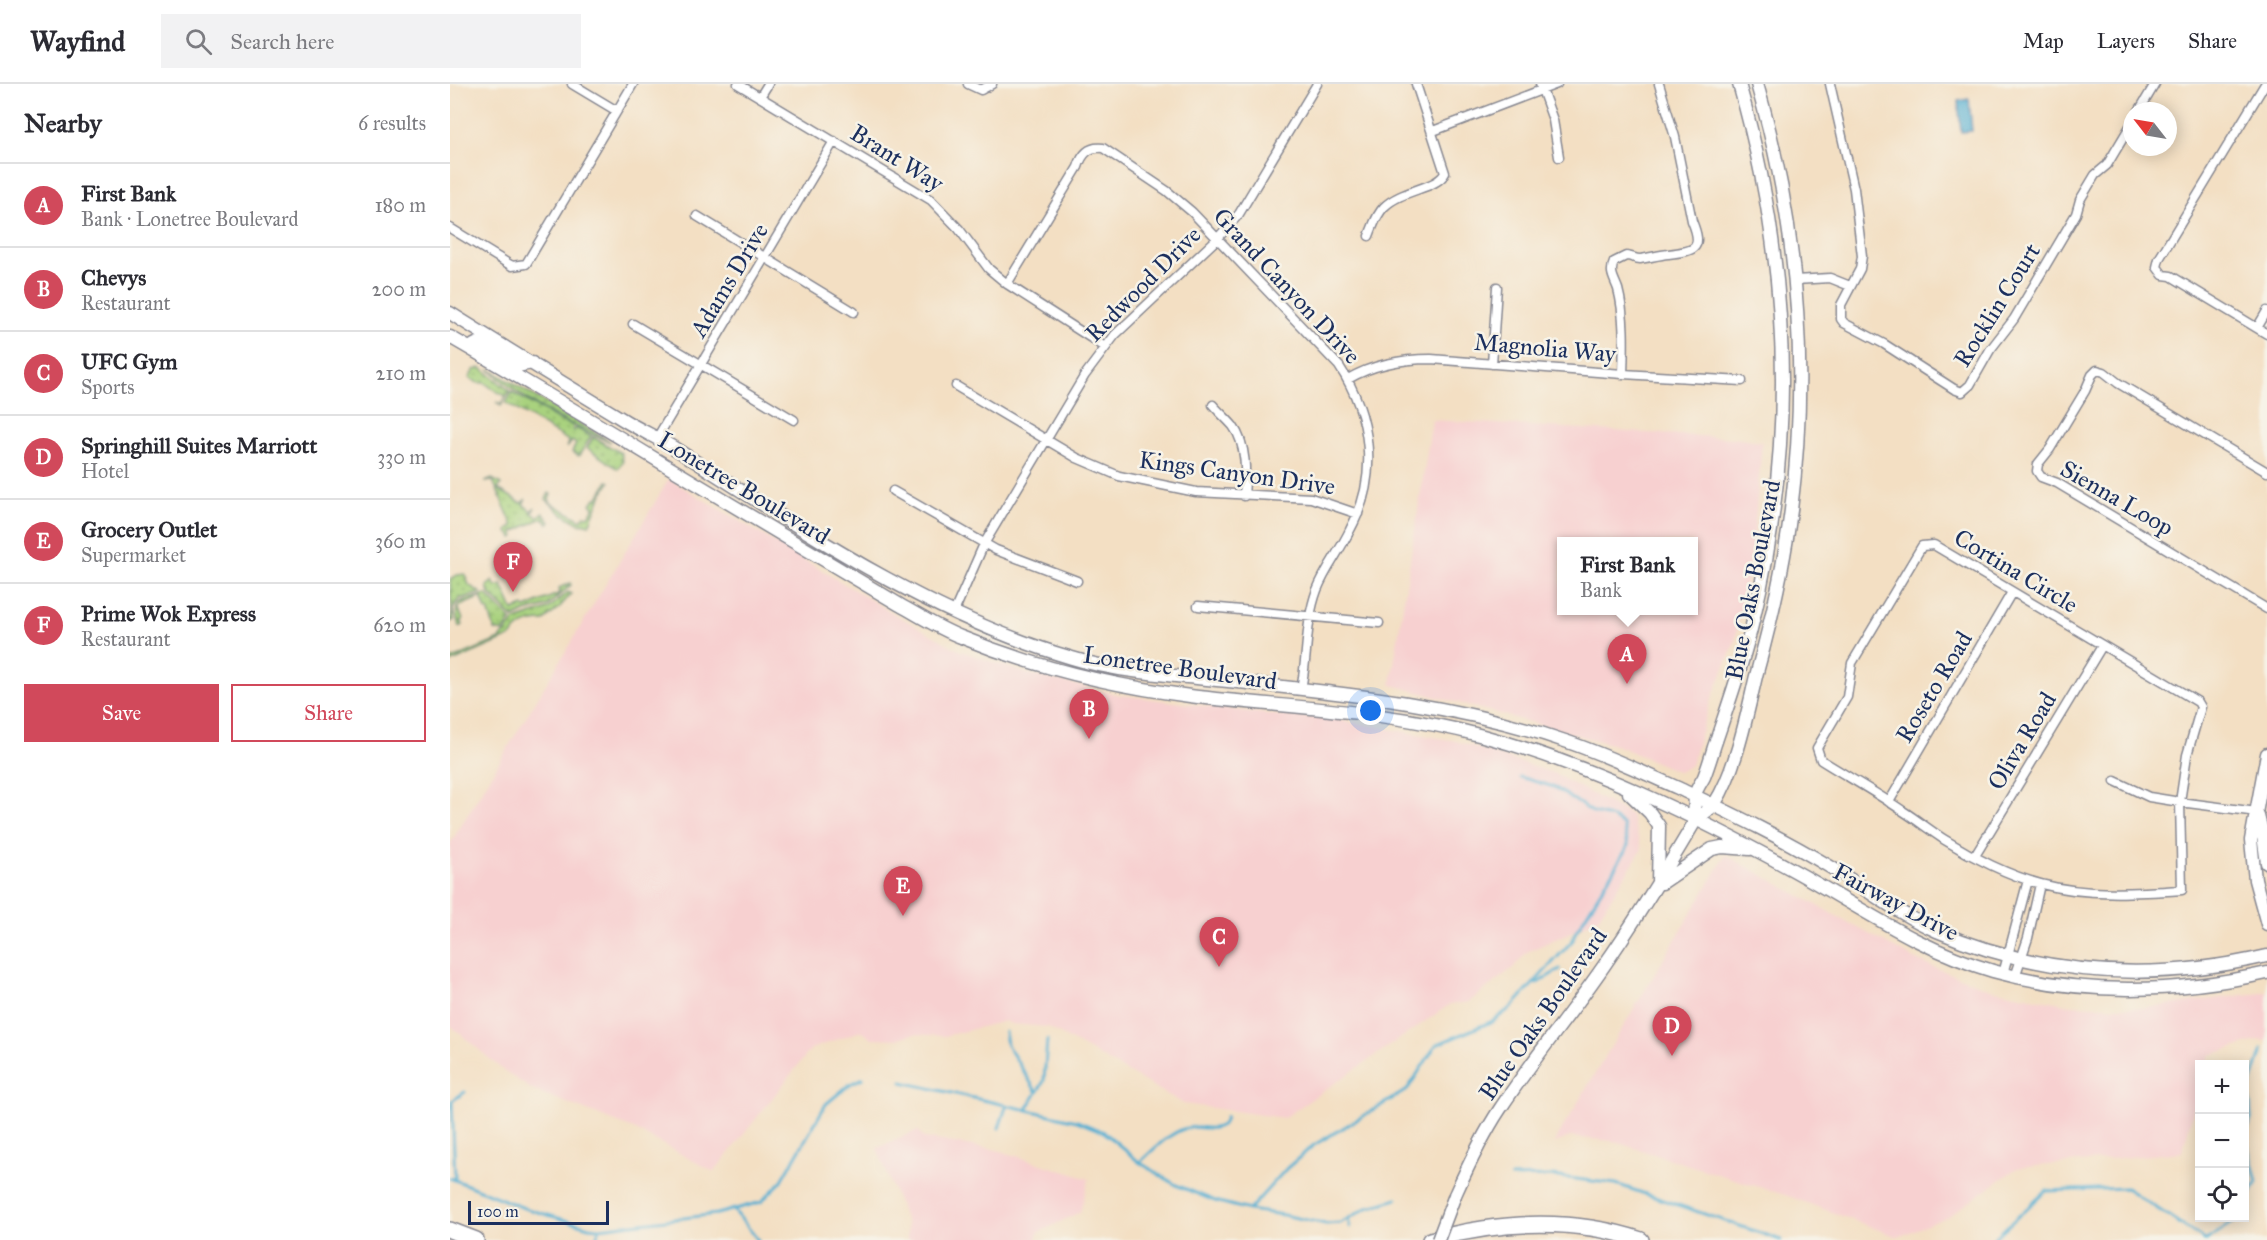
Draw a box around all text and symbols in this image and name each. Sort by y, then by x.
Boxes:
search box [161,14,581,68]
text: Wayfind [30,24,125,59]
icon: search [182,25,215,58]
text: Search here [230,28,334,55]
text: Map [2023,28,2064,54]
text: Layers [2097,28,2155,54]
text: Share [2188,28,2237,54]
north arrow [2123,102,2177,156]
text: Nearby [24,107,102,139]
text: 6 results [358,111,426,135]
street label: Brant Way [845,118,950,199]
text: First Bank [81,180,176,207]
text: A [37,193,50,217]
text: 180 m [375,193,426,217]
street label: Grand Canyon Drive [1207,202,1367,370]
text: Bank · Lonetree Boulevard [81,207,298,231]
street label: Adams Drive [683,217,775,343]
street label: Redwood Drive [1079,220,1207,348]
street label: Rocklin Court [1947,237,2047,372]
text: Chevys [81,264,146,291]
text: B [37,277,50,301]
text: 200 m [372,277,426,301]
text: Restaurant [81,291,171,315]
street label: Magnolia Way [1473,327,1618,369]
text: UFC Gym [81,348,177,375]
text: C [37,361,50,385]
text: 210 m [376,361,426,385]
text: Sports [81,375,135,399]
street label: Lonetree Boulevard [653,425,835,551]
text: Springhill Suites Marriott [81,432,317,459]
street label: Kings Canyon Drive [1137,444,1337,502]
text: D [36,445,51,469]
text: 330 m [377,445,426,469]
street label: Sienna Loop [2055,454,2179,542]
text: Hotel [81,459,129,483]
street label: Blue Oaks Boulevard [1719,477,1787,683]
text: Grocery Outlet [81,516,217,543]
street label: Cortina Circle [1949,522,2083,620]
text: E [36,529,51,553]
text: 360 m [375,529,426,553]
popup [1557,537,1698,615]
pin: F [494,542,532,592]
text: Supermarket [81,543,186,567]
text: First Bank [1580,551,1675,578]
text: Bank [1580,578,1622,602]
text: Prime Wok Express [81,600,256,627]
text: F [37,613,50,637]
text: 620 m [373,613,426,637]
street label: Roseto Road [1889,626,1979,748]
text: Restaurant [81,627,171,651]
pin: A [1608,634,1646,684]
street label: Lonetree Boulevard [1081,640,1279,696]
button: Save [24,684,219,742]
button: Share [231,684,426,742]
street label: Oliva Road [1981,687,2063,795]
pin: B [1070,690,1108,739]
your location [1356,696,1385,725]
street label: Fairway Drive [1828,856,1964,948]
pin: E [884,866,922,916]
pin: C [1200,918,1238,967]
street label: Blue Oaks Boulevard [1472,922,1614,1106]
pin: D [1652,1006,1692,1056]
map controls [2195,1060,2249,1222]
button: + [2195,1060,2249,1114]
button: − [2195,1114,2249,1168]
button: locate [2195,1168,2249,1222]
scale bar [468,1198,609,1226]
text: 100 m [477,1202,519,1221]

